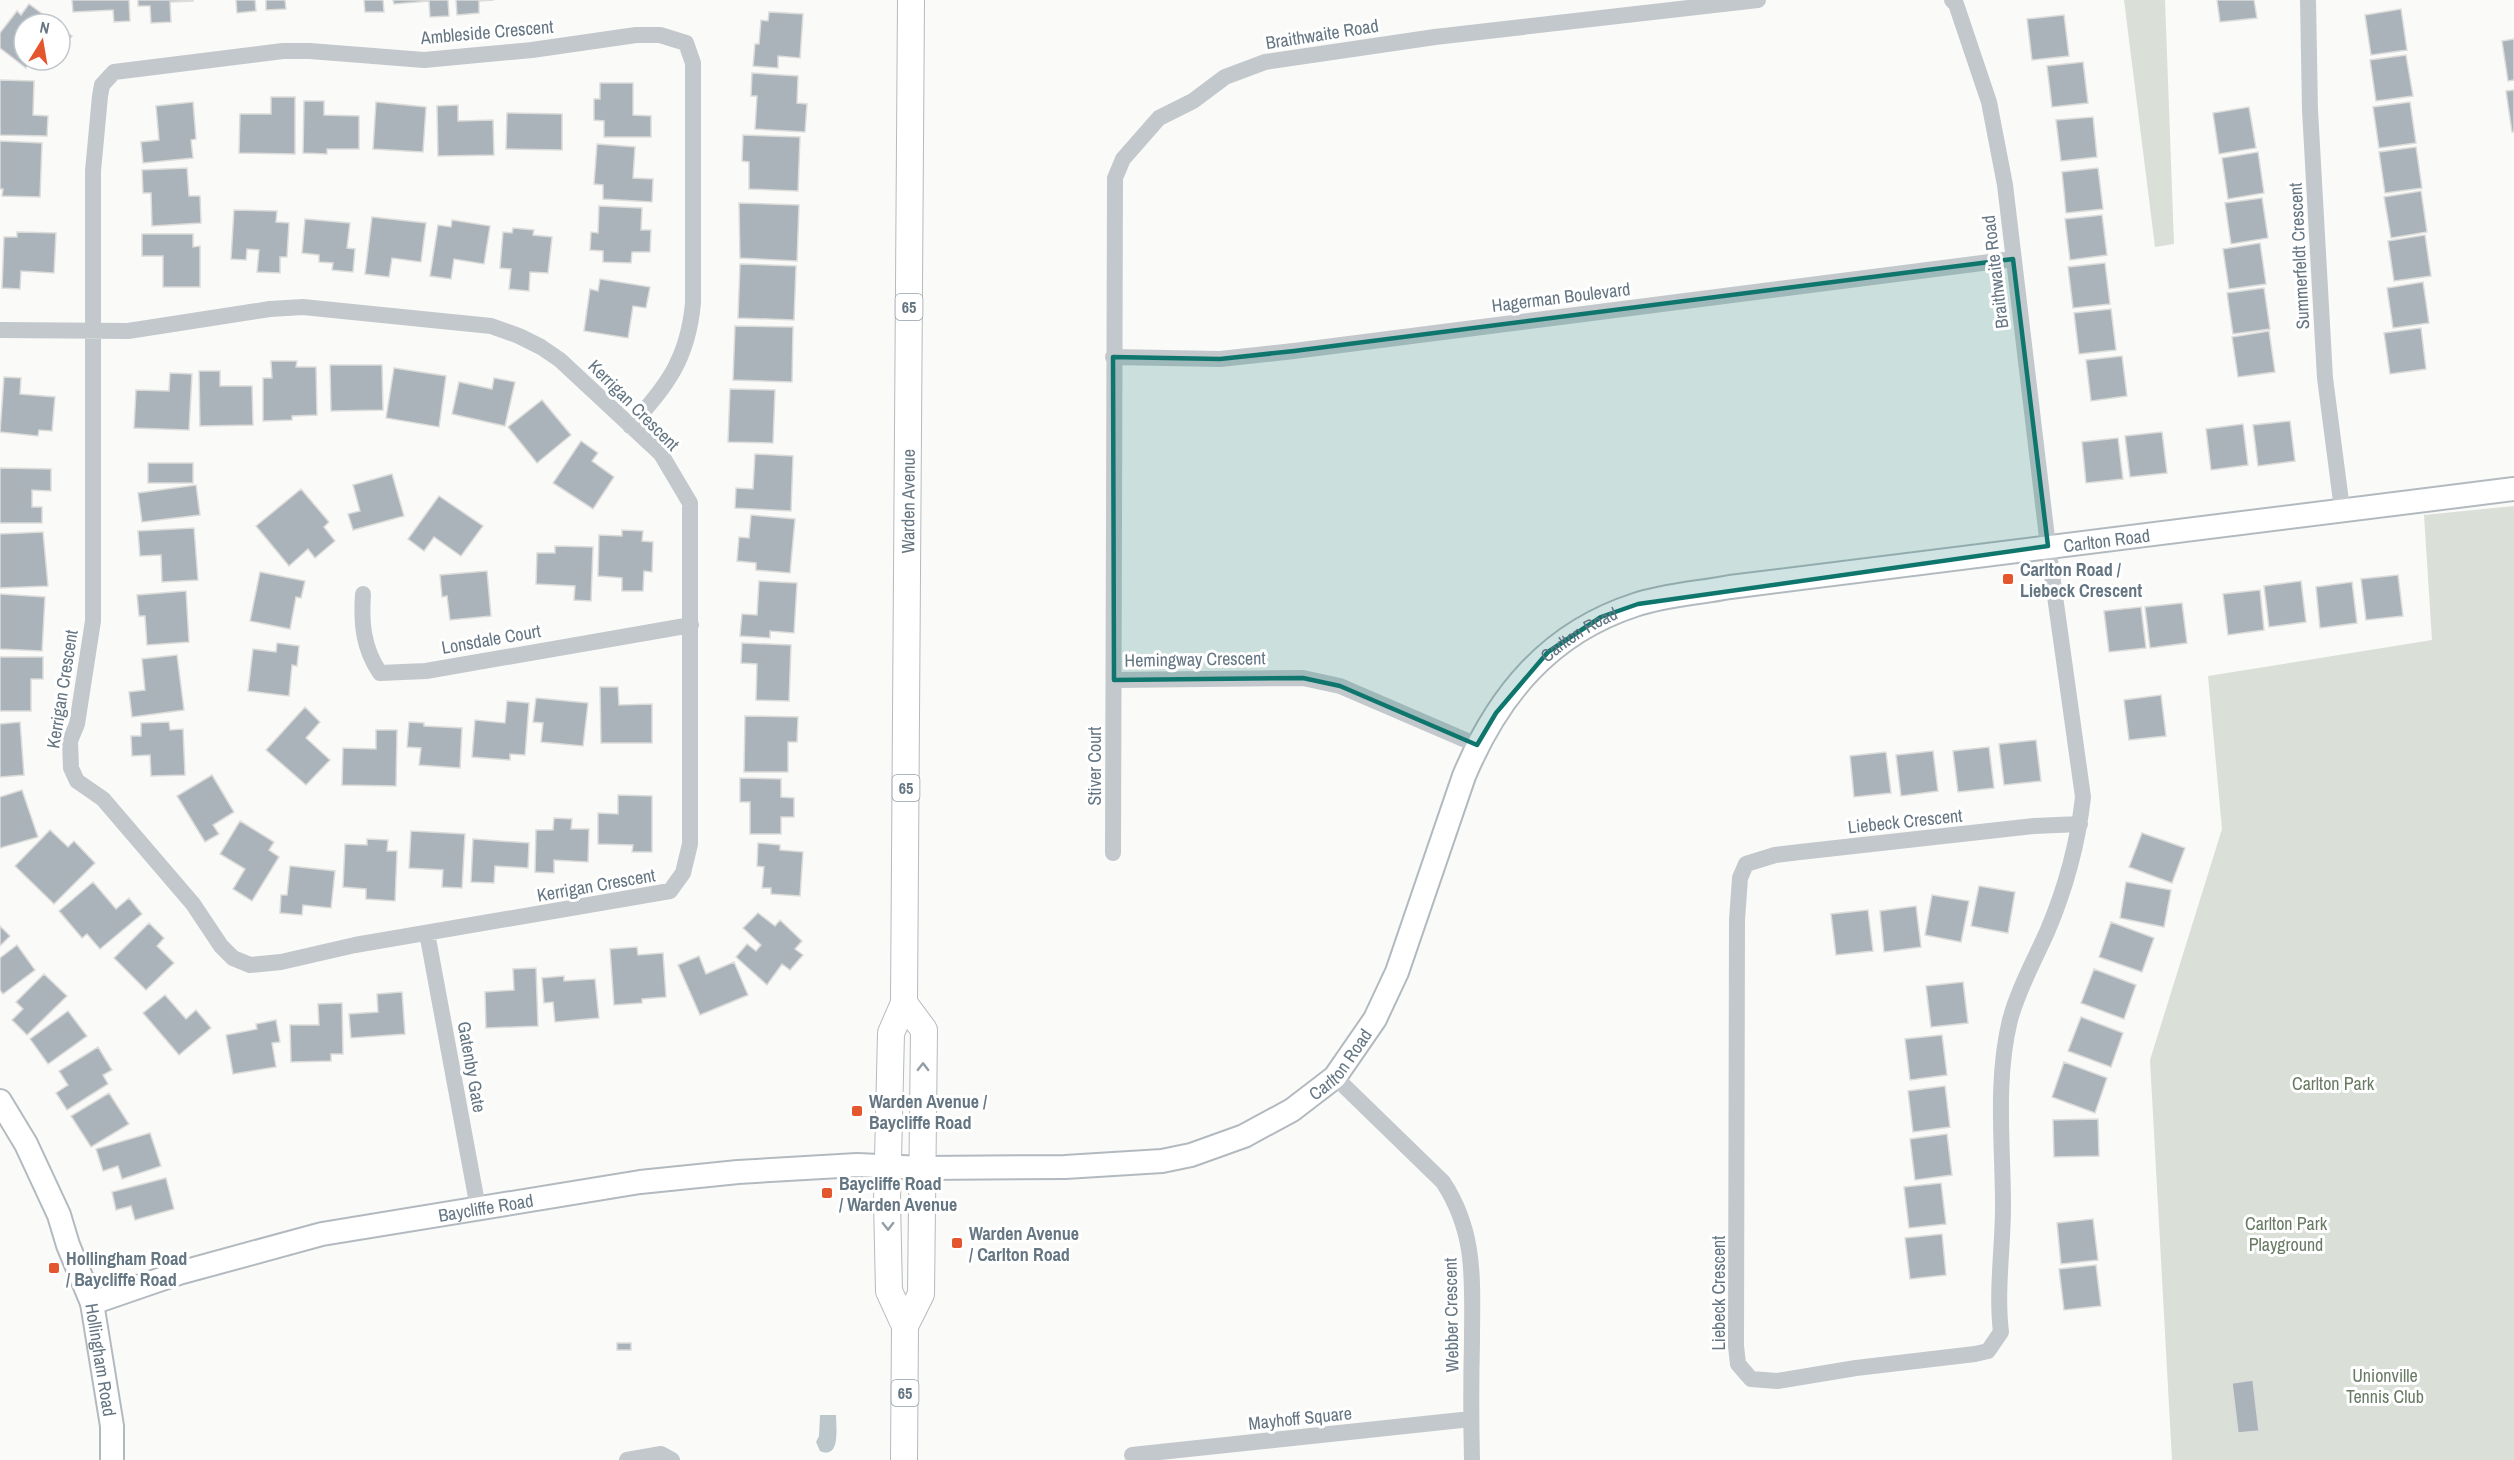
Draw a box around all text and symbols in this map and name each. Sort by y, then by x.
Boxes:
north arrow [12,12,72,72]
street label: Braithwaite Road [1264,13,1380,55]
street label: Ambleside Crescent [419,14,554,50]
text: N [38,16,52,39]
street label: Summerfeldt Crescent [2283,182,2315,330]
street label: Braithwaite Road [1976,214,2014,330]
street label: Hagerman Boulevard [1490,276,1632,318]
road number: 65 [896,294,922,320]
street label: Kerrigan Crescent [583,354,685,456]
street label: Warden Avenue [895,449,920,554]
street label: Carlton Road [2062,522,2151,558]
place label: Carlton Road / Liebeck Crescent [2020,557,2142,603]
marker: Carlton Road / Liebeck Crescent [2001,572,2015,586]
street label: Carlton Road [1534,600,1621,668]
street label: Lonsdale Court [440,618,542,660]
street label: Kerrigan Crescent [40,628,84,750]
street label: Hemingway Crescent [1124,645,1266,673]
street label: Stiver Court [1082,727,1107,805]
road number: 65 [892,775,920,801]
street label: Liebeck Crescent [1847,803,1963,839]
street label: Kerrigan Crescent [535,862,657,908]
street label: Gatenby Gate [452,1020,492,1114]
street label: Carlton Road [1303,1023,1377,1106]
one-way arrow [917,1063,929,1072]
park label: Carlton Park [2292,1071,2375,1096]
place label: Warden Avenue / Baycliffe Road [869,1089,988,1135]
marker: Warden Avenue / Baycliffe Road [850,1104,864,1118]
place label: Baycliffe Road / Warden Avenue [839,1171,957,1217]
marker: Baycliffe Road / Warden Avenue [820,1186,834,1200]
street label: Baycliffe Road [436,1187,535,1227]
park label: Carlton Park Playground [2245,1211,2328,1257]
one-way arrow [882,1221,894,1230]
place label: Warden Avenue / Carlton Road [969,1221,1079,1267]
marker: Warden Avenue / Carlton Road [950,1236,964,1250]
street label: Liebeck Crescent [1706,1236,1731,1350]
place label: Hollingham Road / Baycliffe Road [66,1246,187,1292]
street label: Webber Crescent [1438,1257,1464,1373]
marker: Hollingham Road / Baycliffe Road [47,1261,61,1275]
street label: Hollingham Road [80,1301,123,1418]
park label: Unionville Tennis Club [2346,1363,2424,1409]
road number: 65 [892,1380,918,1406]
street label: Mayhoff Square [1247,1400,1353,1436]

